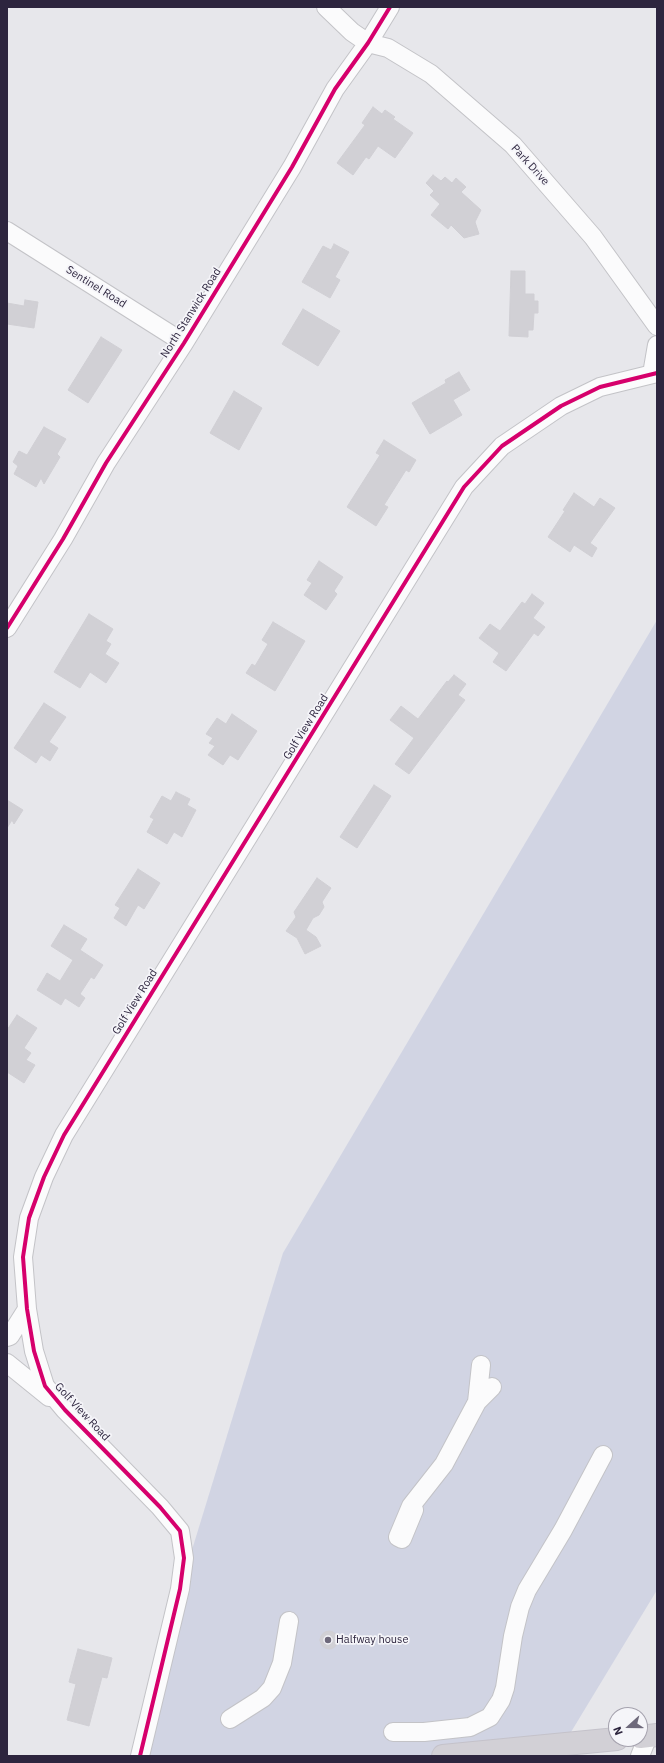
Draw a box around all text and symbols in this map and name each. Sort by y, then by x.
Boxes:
street label: Park Drive [508,142,552,188]
street label: Sentinel Road [63,263,129,311]
street label: North Stanwick Road [158,266,224,360]
street label: Golf View Road [281,692,331,762]
street label: Golf View Road [110,967,160,1037]
street label: Golf View Road [52,1380,112,1444]
place label: Halfway house [336,1633,409,1647]
marker: Halfway house [323,1635,333,1645]
north arrow [608,1707,648,1747]
text: N [610,1725,626,1737]

